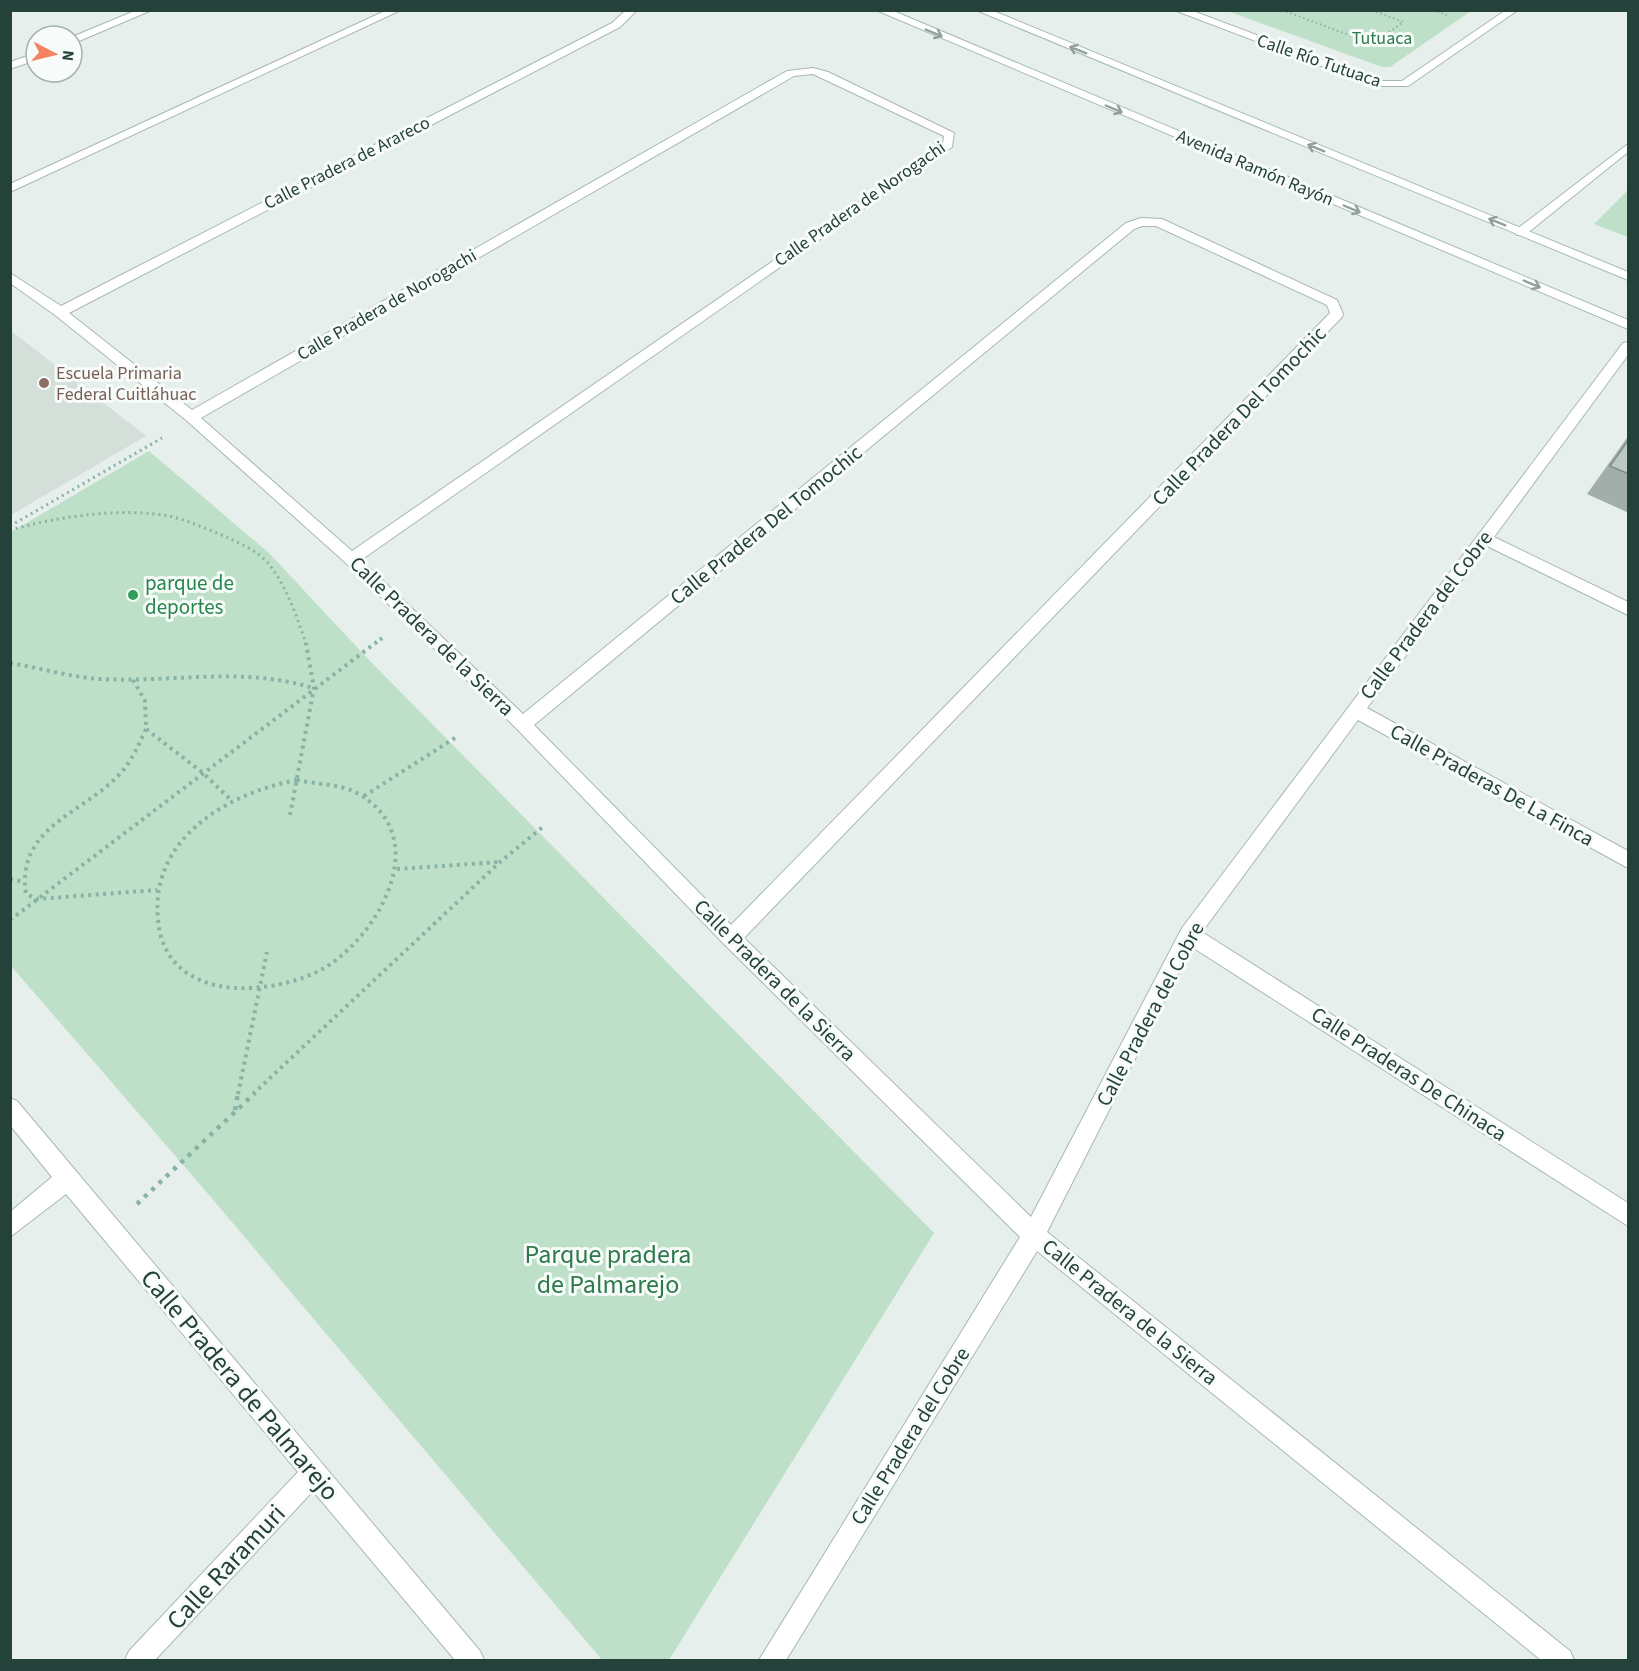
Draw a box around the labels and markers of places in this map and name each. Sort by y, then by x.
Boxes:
place label: Escuela Primaria Federal Cuitláhuac [56,361,197,407]
marker: Escuela Primaria Federal Cuitláhuac [37,376,51,390]
place label: parque de deportes [145,568,234,622]
marker: parque de deportes [126,588,140,602]

